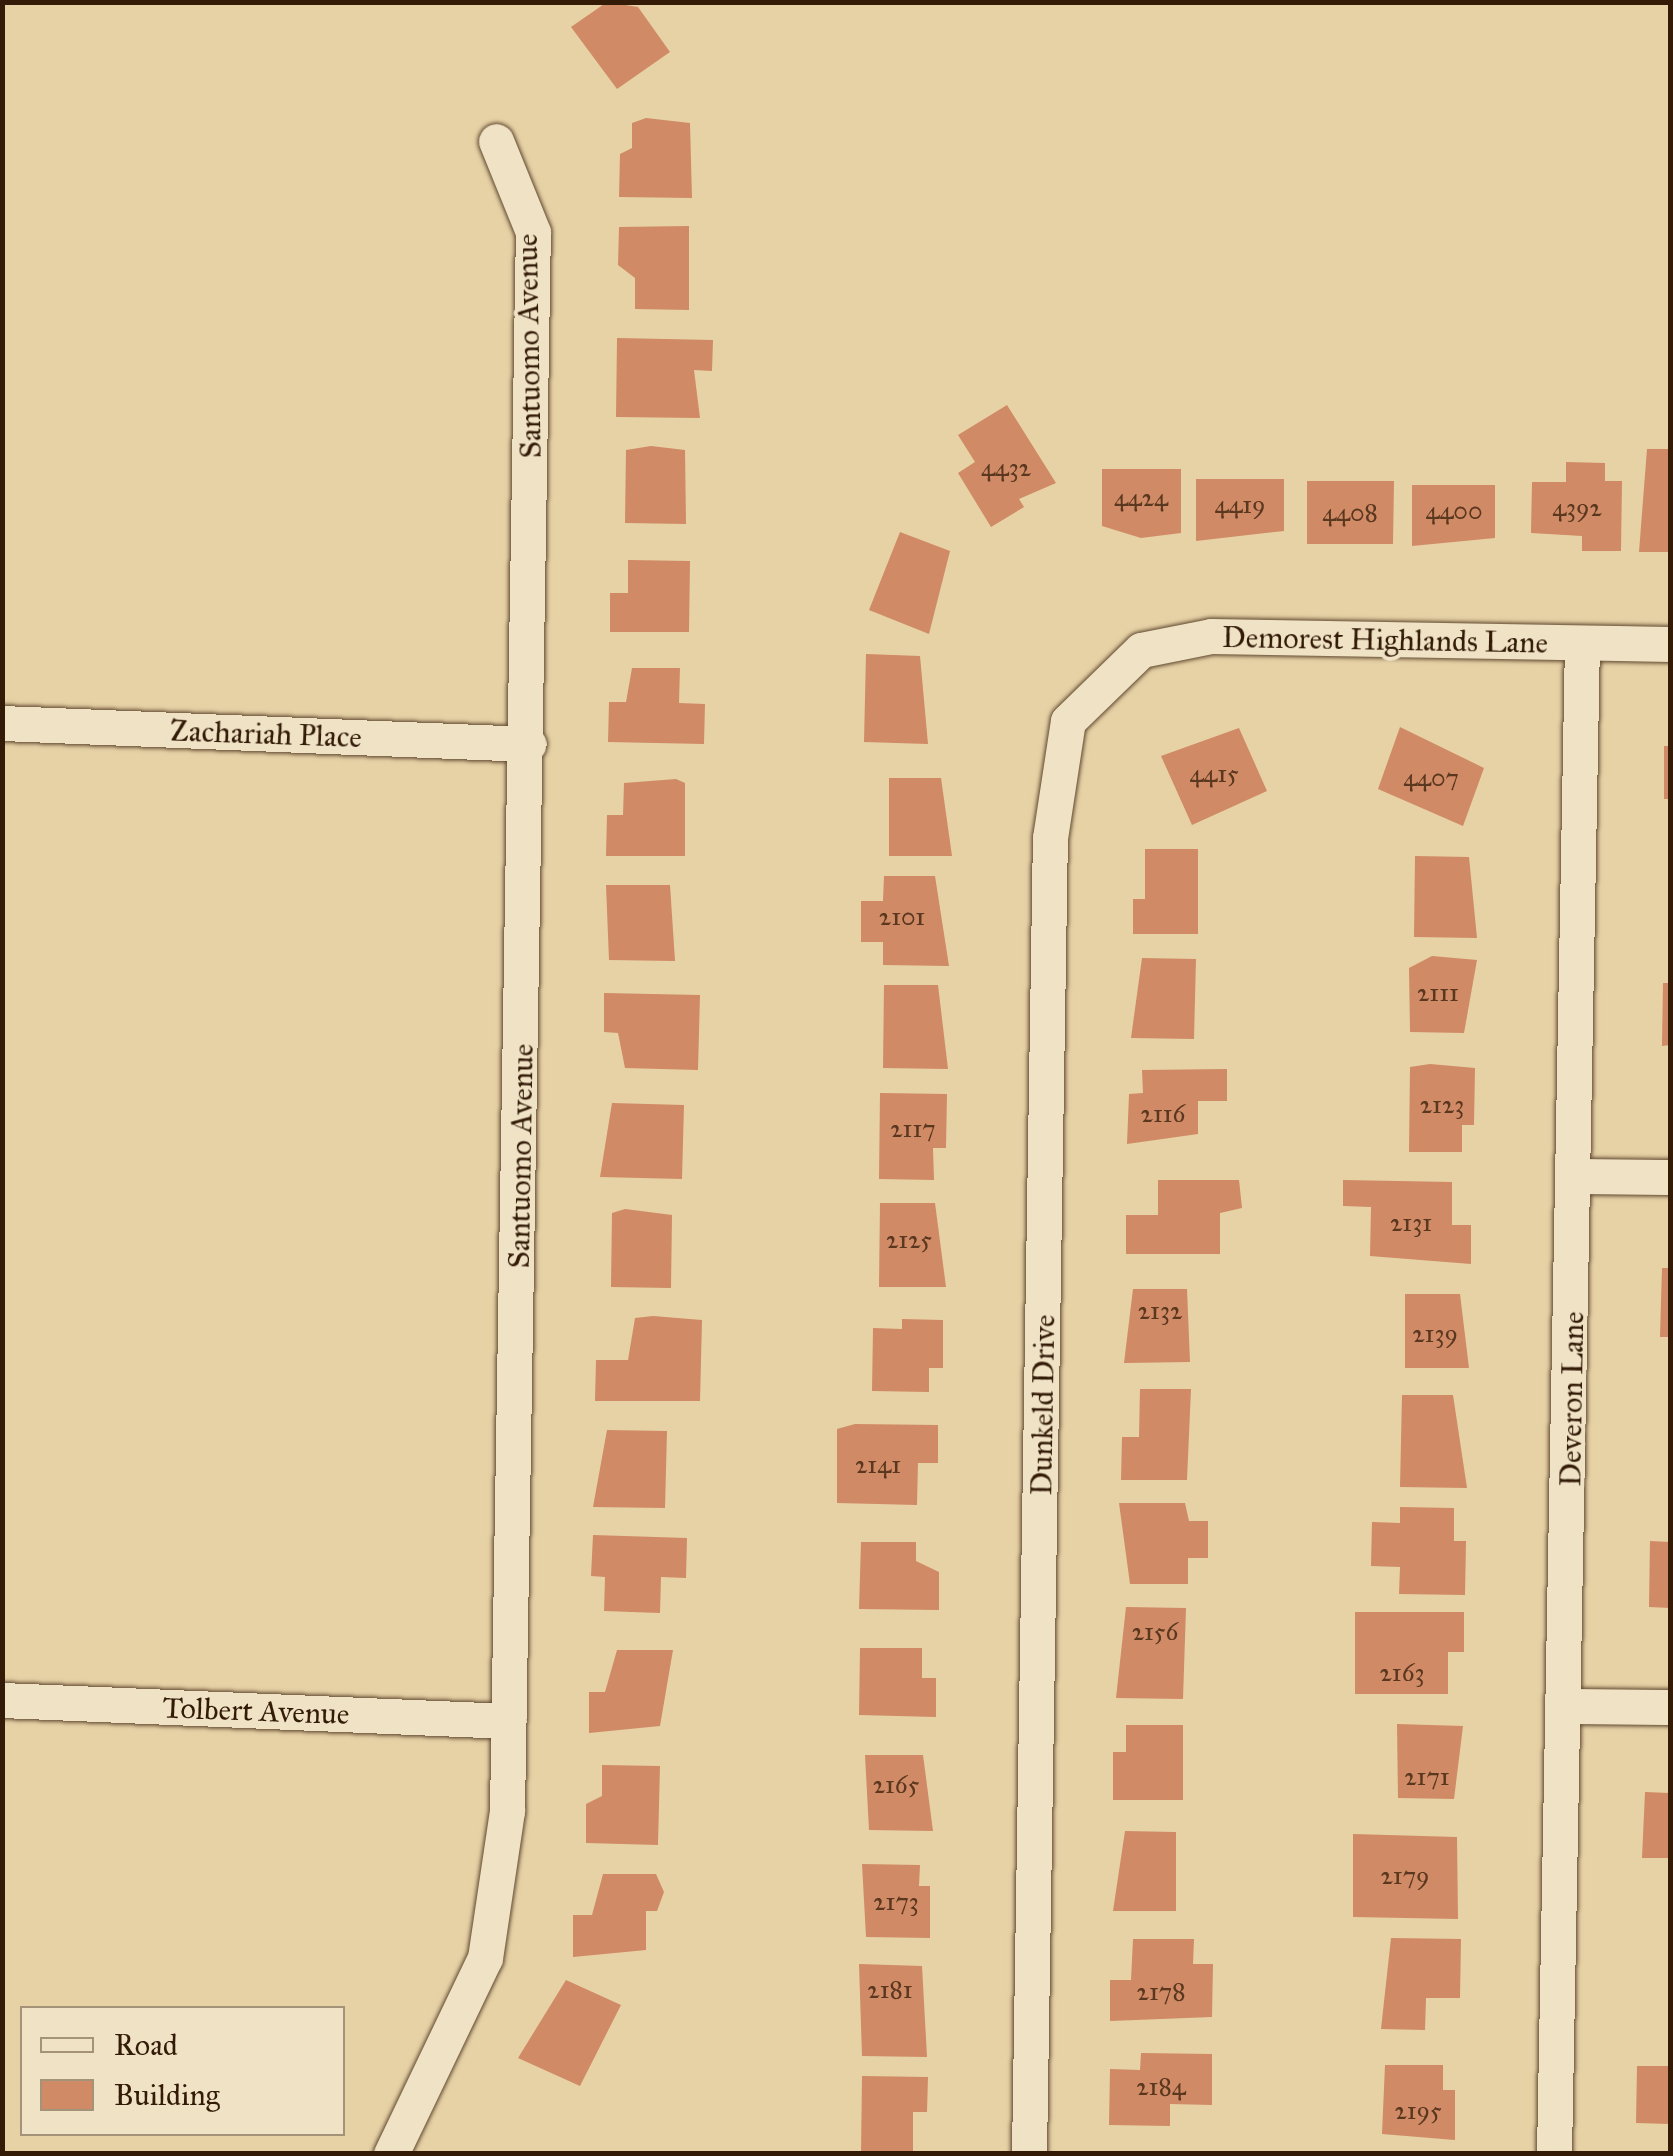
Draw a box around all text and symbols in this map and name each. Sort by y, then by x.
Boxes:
street label: Santuomo Avenue [509,233,549,459]
house number: 4432 [981,453,1031,483]
house number: 4424 [1114,483,1168,513]
house number: 4419 [1215,490,1265,520]
house number: 4392 [1552,493,1602,523]
house number: 4400 [1426,496,1482,526]
house number: 4408 [1322,498,1378,528]
street label: Demorest Highlands Lane [1222,619,1548,661]
street label: Zachariah Place [170,713,362,755]
house number: 4415 [1189,759,1239,789]
house number: 4407 [1403,763,1459,793]
house number: 2101 [879,902,925,932]
house number: 2111 [1417,978,1459,1008]
street label: Santuomo Avenue [501,1043,541,1269]
house number: 2123 [1420,1090,1464,1120]
house number: 2116 [1141,1099,1185,1129]
house number: 2117 [890,1114,936,1144]
house number: 2131 [1390,1208,1432,1238]
house number: 2125 [886,1225,932,1255]
house number: 2132 [1138,1296,1182,1326]
street label: Deveron Lane [1552,1311,1592,1487]
street label: Dunkeld Drive [1023,1314,1063,1496]
house number: 2139 [1412,1319,1458,1349]
house number: 2141 [855,1450,901,1480]
house number: 2156 [1132,1617,1178,1647]
house number: 2163 [1380,1658,1424,1688]
street label: Tolbert Avenue [162,1690,350,1732]
house number: 2171 [1404,1762,1450,1792]
house number: 2165 [873,1770,919,1800]
house number: 2179 [1381,1861,1429,1891]
house number: 2173 [873,1887,919,1917]
house number: 2181 [867,1975,913,2005]
house number: 2178 [1137,1977,1185,2007]
legend [20,2006,345,2136]
text: Road [114,2027,178,2063]
house number: 2184 [1136,2072,1186,2102]
text: Building [114,2077,220,2113]
house number: 2195 [1394,2096,1442,2126]

